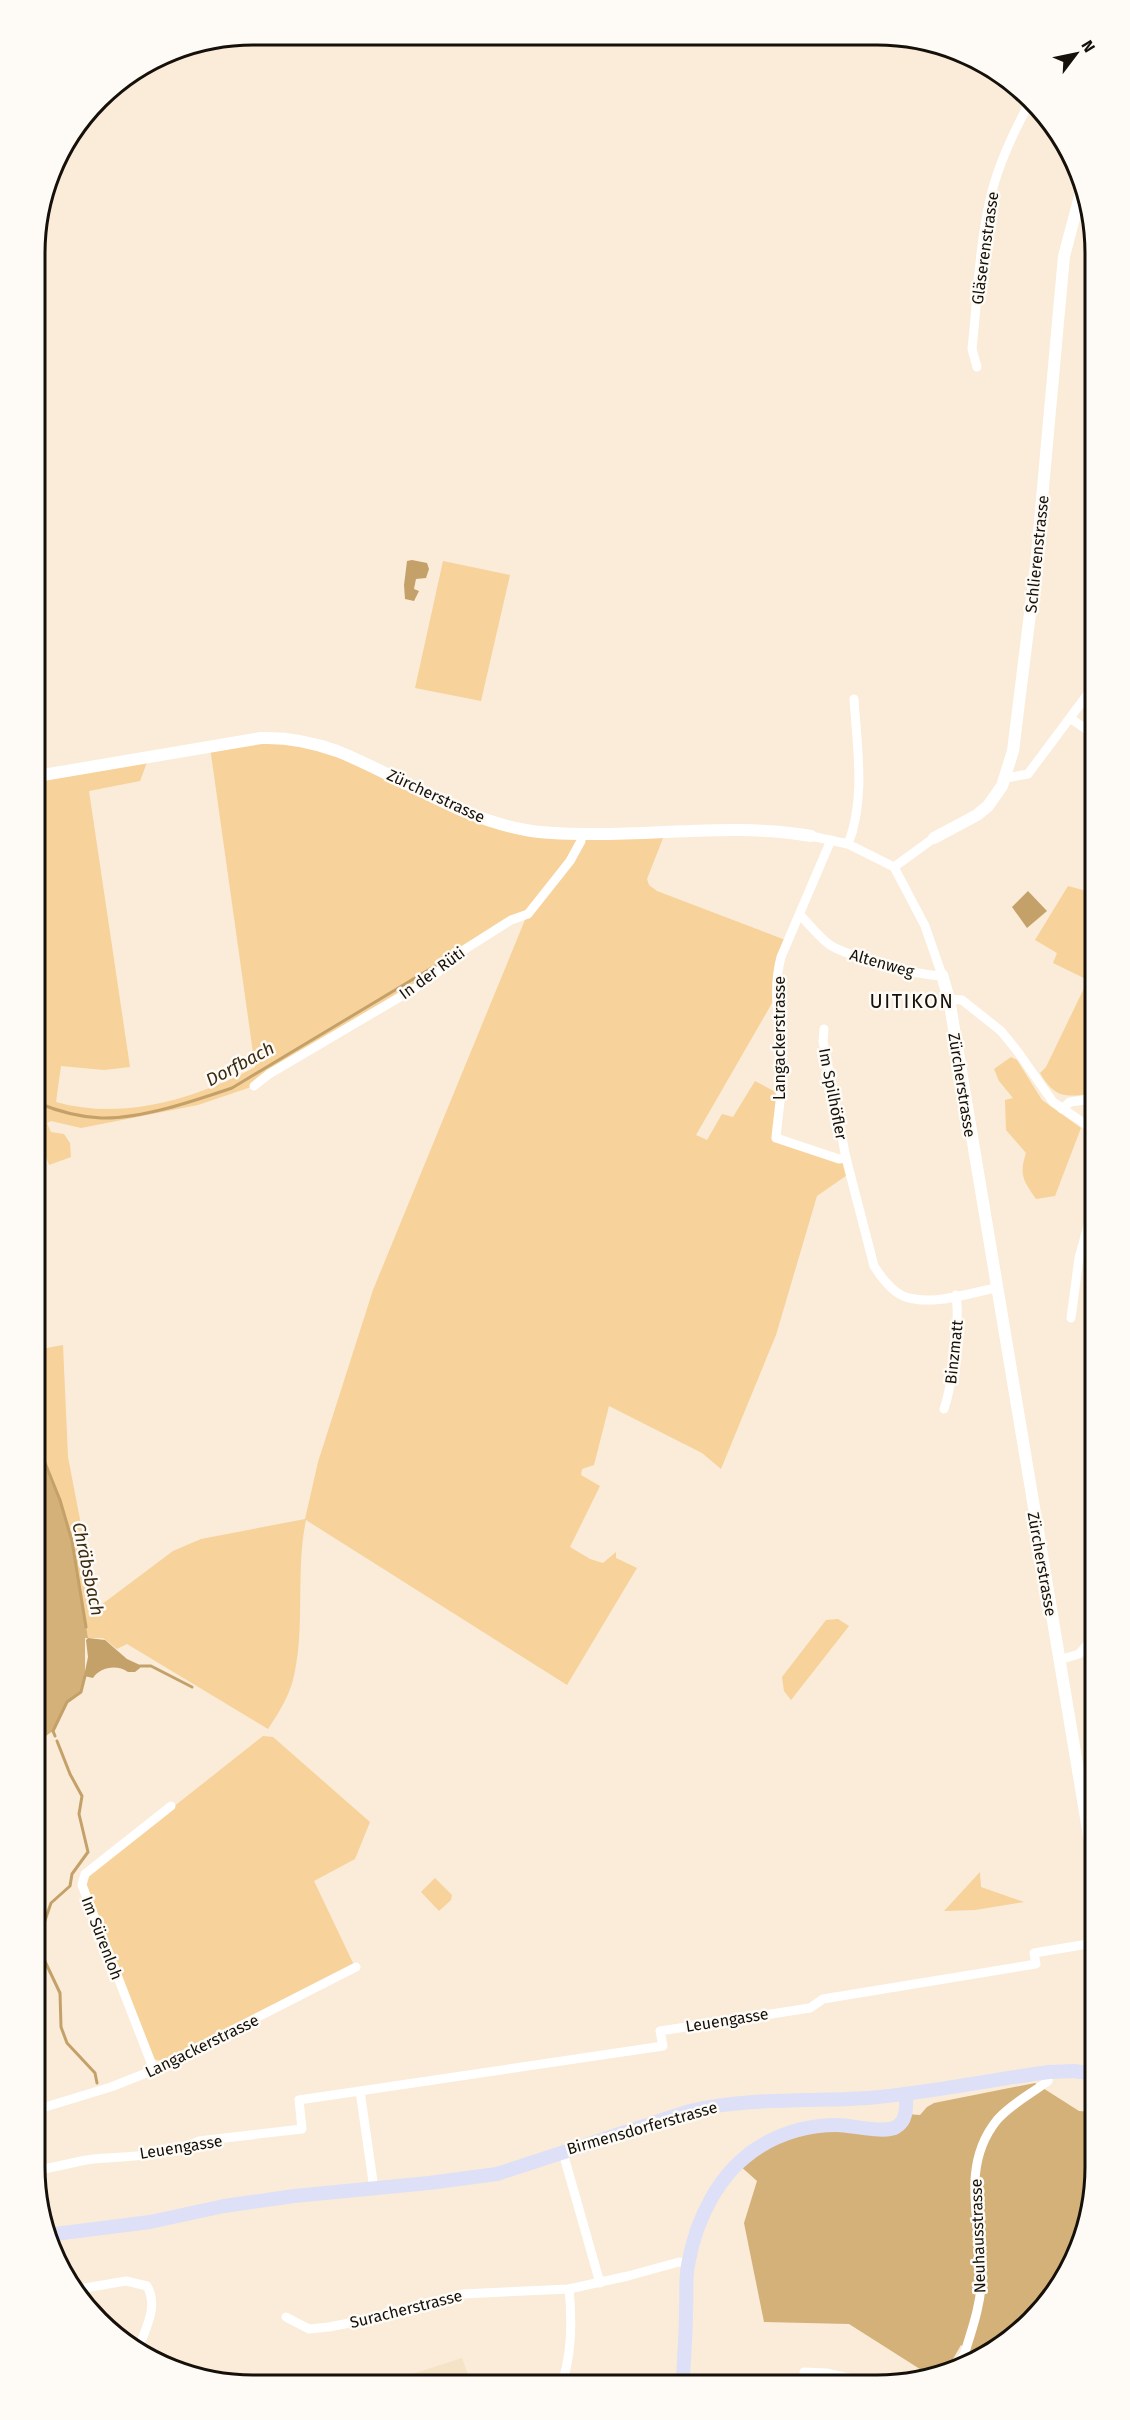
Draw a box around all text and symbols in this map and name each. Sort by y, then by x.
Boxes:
north arrow [1046,24,1106,84]
text: N [1077,37,1099,56]
street label: Gläserenstrasse [968,190,1002,306]
street label: Schlierenstrasse [1021,494,1053,614]
street label: Zürcherstrasse [384,765,488,827]
street label: In der Rüti [396,943,468,1003]
street label: Altenweg [848,945,917,981]
street label: Langackerstrasse [770,976,789,1100]
district label: UITIKON [870,989,954,1013]
street label: Zürcherstrasse [944,1031,980,1139]
water label: Dorfbach [202,1037,278,1091]
street label: Im Spilhöfler [815,1046,851,1142]
street label: Binzmatt [941,1319,967,1385]
street label: Zürcherstrasse [1023,1510,1061,1618]
water label: Chräbsbach [67,1520,109,1618]
street label: Im Sürenloh [77,1894,127,1982]
street label: Leuengasse [684,2004,770,2036]
street label: Langackerstrasse [142,2010,262,2082]
street label: Birmensdorferstrasse [565,2097,719,2159]
street label: Leuengasse [138,2131,224,2163]
street label: Neuhausstrasse [967,2178,989,2294]
street label: Suracherstrasse [348,2286,464,2332]

